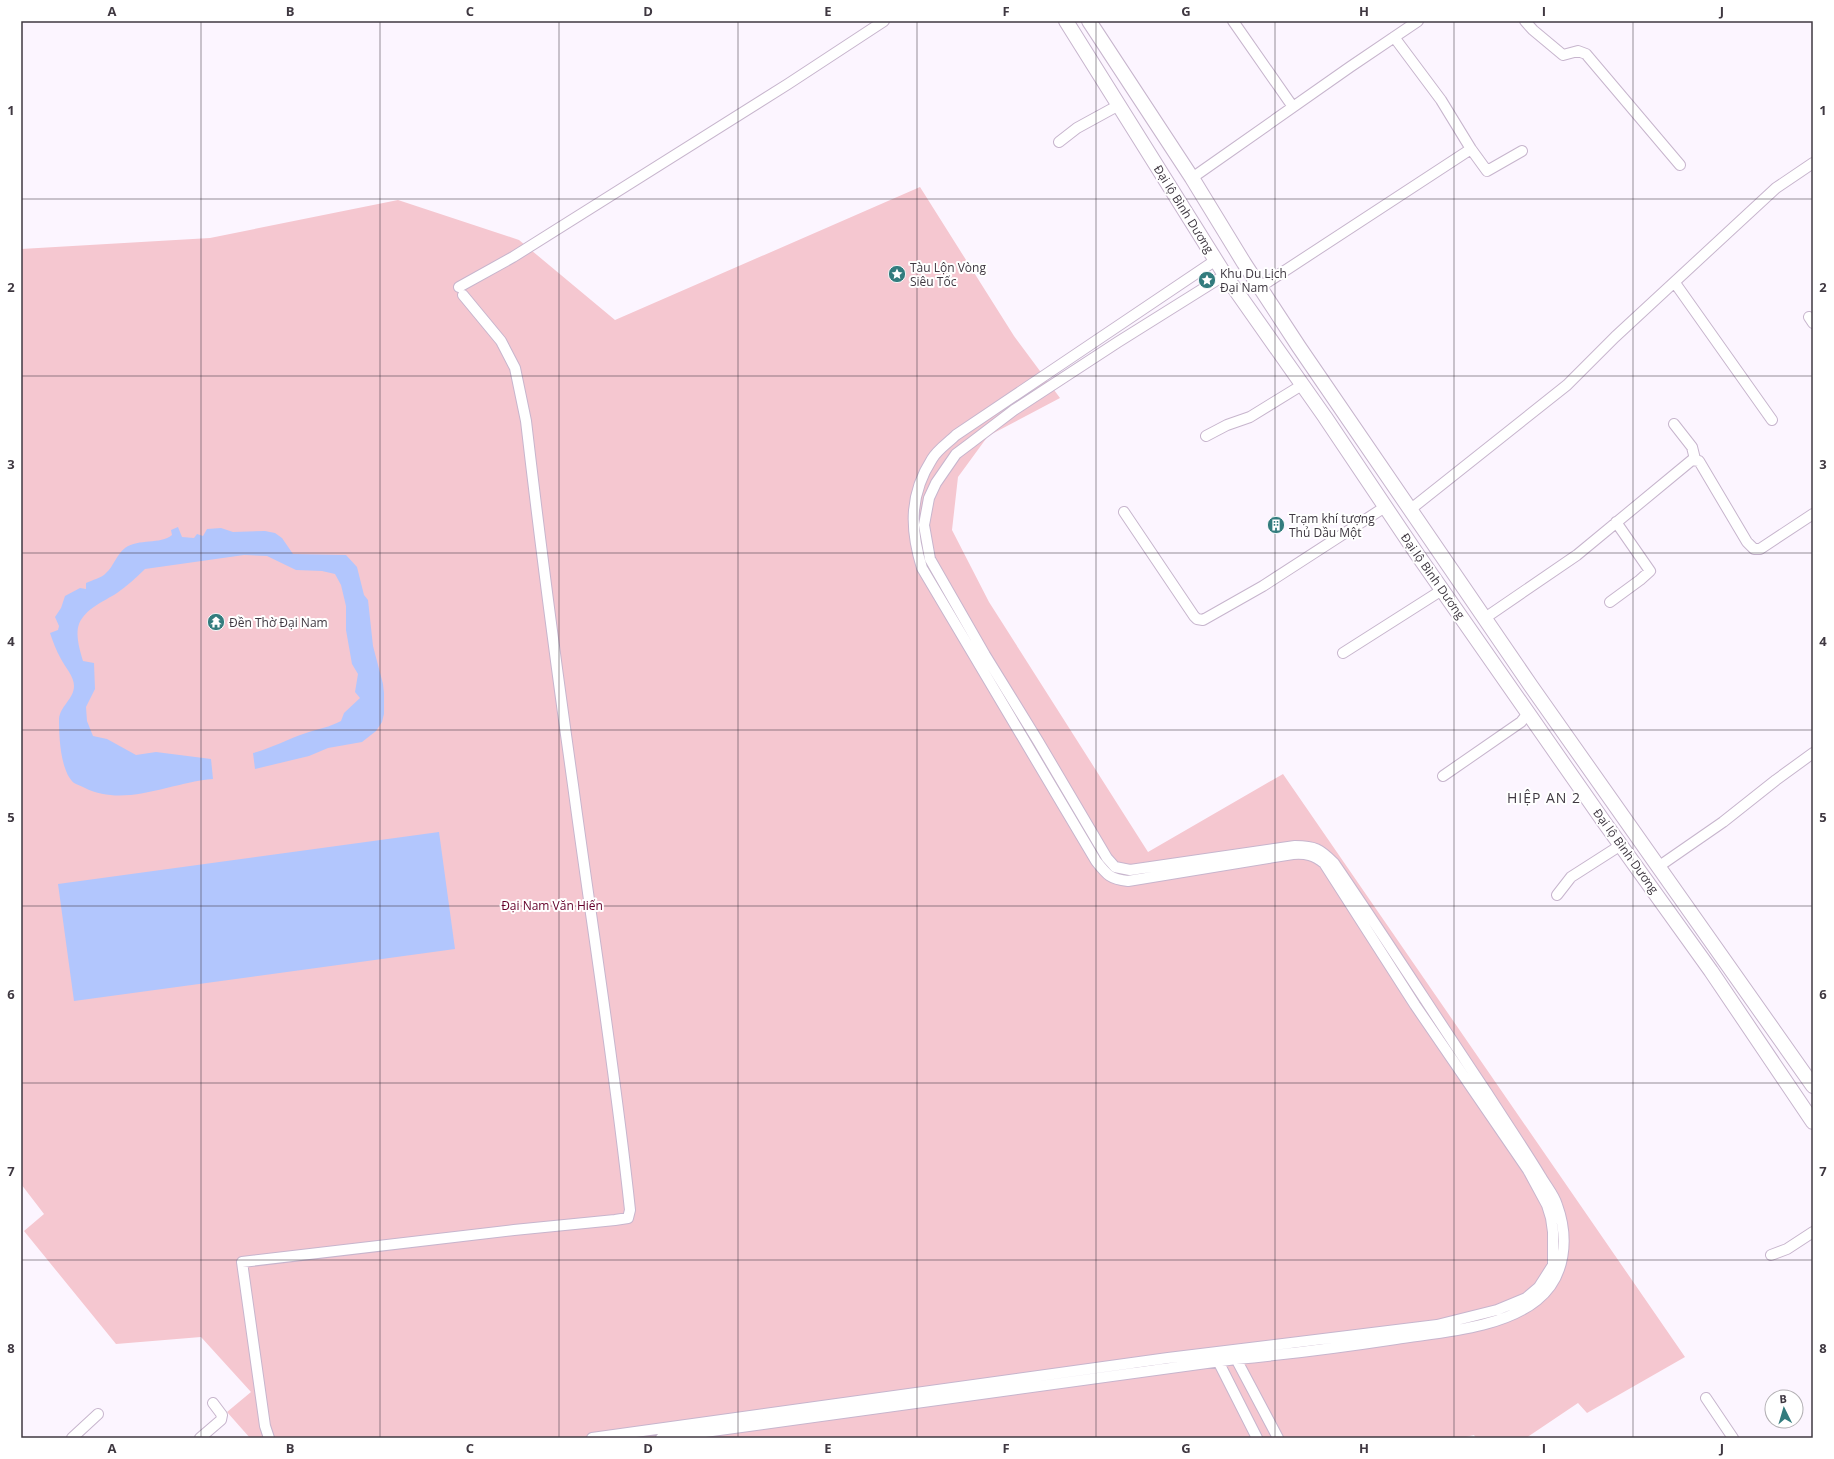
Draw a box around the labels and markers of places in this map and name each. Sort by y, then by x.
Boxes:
place label: Tàu Lộn Vòng Siêu Tốc [910,259,986,290]
place icon: Tàu Lộn Vòng Siêu Tốc [887,264,907,284]
place label: Khu Du Lịch Đại Nam [1220,265,1287,296]
place icon: Khu Du Lịch Đại Nam [1197,270,1217,290]
place label: Trạm khí tượng Thủ Dầu Một [1289,510,1375,541]
building icon: Trạm khí tượng Thủ Dầu Một [1266,515,1286,535]
temple icon: Đền Thờ Đại Nam [206,612,226,632]
place label: Đền Thờ Đại Nam [229,614,328,631]

